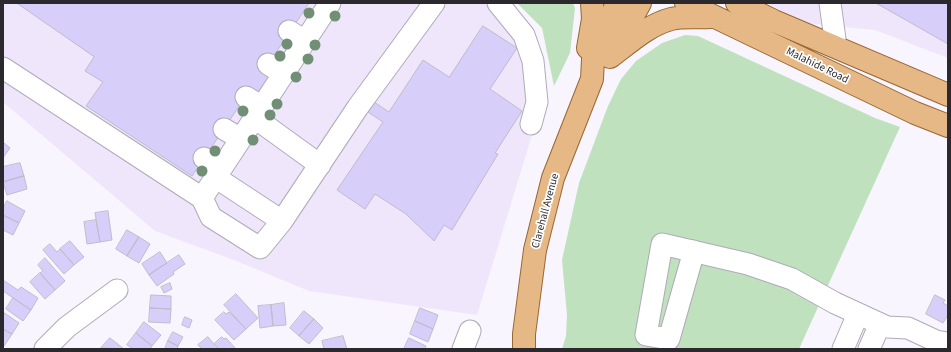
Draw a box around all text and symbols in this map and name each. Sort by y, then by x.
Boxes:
street label: Malahide Road [784,45,850,87]
street label: Clarehall Avenue [530,172,562,250]

